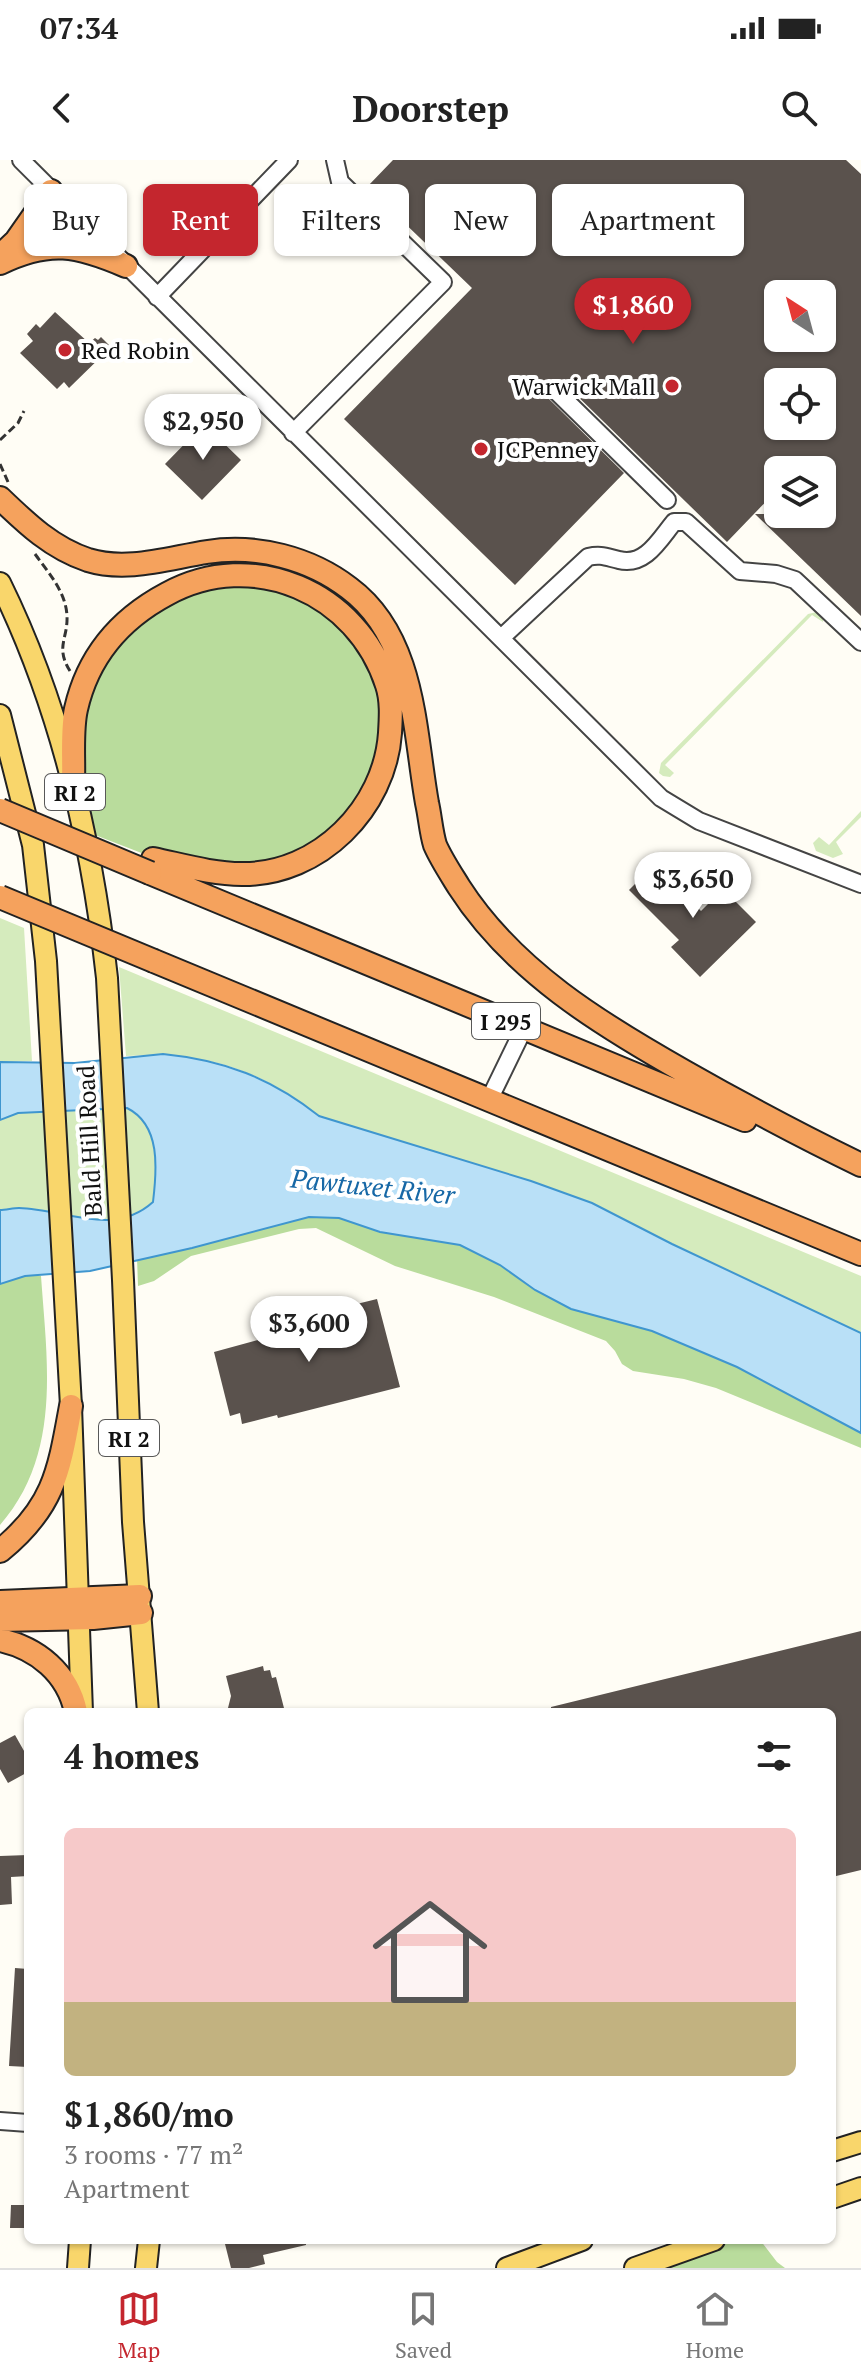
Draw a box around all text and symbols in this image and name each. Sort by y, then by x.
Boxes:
text: 07:34 [40,8,118,48]
text: Doorstep [352,85,509,132]
icon: back [40,86,84,130]
icon: search [777,86,821,130]
chip: Buy [24,184,127,256]
chip: Rent [143,184,258,256]
chip: Filters [274,184,409,256]
chip: New [425,184,536,256]
chip: Apartment [552,184,744,256]
pin: $1,860 [568,278,698,346]
north arrow [764,280,836,352]
map controls [764,280,836,528]
text: $1,860 [592,287,674,321]
place label: Red Robin [81,334,190,366]
marker: Red Robin [56,341,74,359]
button: locate [764,368,836,440]
place label: Warwick Mall [512,370,656,402]
marker: Warwick Mall [663,377,681,395]
pin: $2,950 [138,394,268,462]
text: $2,950 [162,403,244,437]
place label: JCPenney [497,433,599,465]
marker: JCPenney [472,440,490,458]
button: layers [764,456,836,528]
road number: RI 2 [45,774,105,810]
pin: $3,650 [628,852,758,920]
text: $3,650 [652,861,734,895]
road number: I 295 [472,1003,540,1039]
street label: Bald Hill Road [69,1064,109,1218]
water label: Pawtuxet River [288,1160,458,1212]
pin: $3,600 [244,1296,374,1364]
text: $3,600 [268,1305,350,1339]
road number: RI 2 [99,1420,159,1456]
text: 4 homes [64,1734,199,1779]
icon: filters [752,1734,796,1778]
icon: home [358,1880,502,2024]
text: $1,860/mo [64,2092,234,2137]
text: 3 rooms · 77 m² [64,2137,243,2171]
text: Apartment [64,2171,190,2205]
tab: Map [117,2287,161,2364]
tab: Saved [395,2287,452,2364]
tab: Home [686,2287,744,2364]

